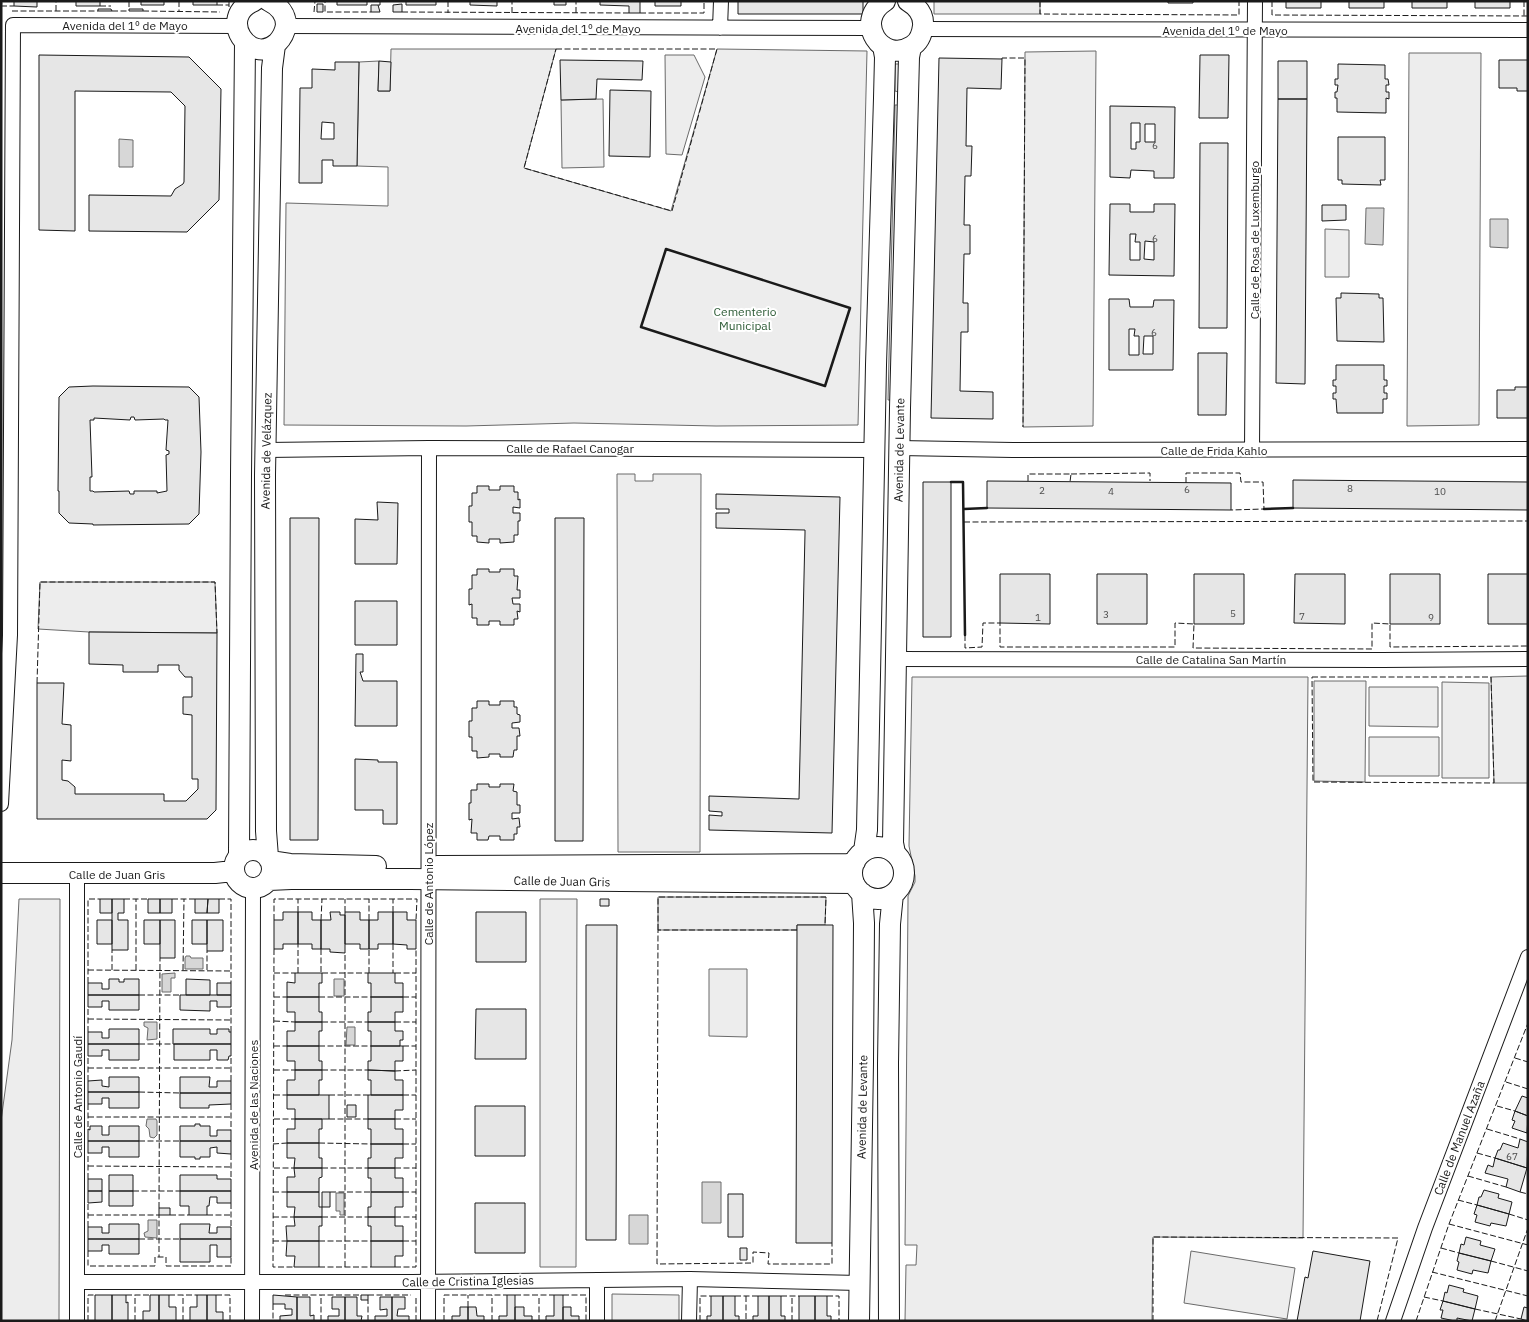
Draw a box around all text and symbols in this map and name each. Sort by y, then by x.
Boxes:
street label: Avenida del 1º de Mayo [62,18,188,33]
street label: Avenida del 1º de Mayo [515,21,641,36]
street label: Avenida del 1º de Mayo [1162,23,1288,38]
house number: 6 [1152,139,1158,152]
street label: Calle de Rosa de Luxemburgo [1247,161,1262,319]
house number: 6 [1152,232,1158,245]
park label: Cementerio Municipal [714,304,777,333]
house number: 6 [1151,326,1157,339]
street label: Avenida de Velázquez [257,392,275,510]
street label: Avenida de Levante [891,397,907,502]
street label: Calle de Rafael Canogar [506,441,634,456]
street label: Calle de Frida Kahlo [1161,443,1268,458]
house number: 8 [1347,482,1353,495]
house number: 6 [1184,483,1190,496]
house number: 2 [1039,484,1045,497]
house number: 4 [1108,485,1114,498]
house number: 10 [1434,485,1446,498]
house number: 5 [1230,607,1236,620]
house number: 3 [1103,608,1109,621]
house number: 7 [1299,610,1305,623]
house number: 1 [1035,611,1041,624]
house number: 9 [1428,611,1434,624]
street label: Calle de Catalina San Martín [1136,652,1286,667]
street label: Calle de Antonio López [421,822,436,945]
street label: Calle de Juan Gris [69,867,166,882]
street label: Calle de Juan Gris [514,873,611,889]
street label: Calle de Antonio Gaudí [70,1036,85,1158]
street label: Avenida de las Naciones [246,1040,261,1170]
street label: Avenida de Levante [854,1054,870,1159]
street label: Calle de Manuel Azaña [1430,1078,1488,1197]
house number: 67 [1506,1150,1518,1163]
street label: Calle de Cristina Iglesias [402,1272,534,1290]

